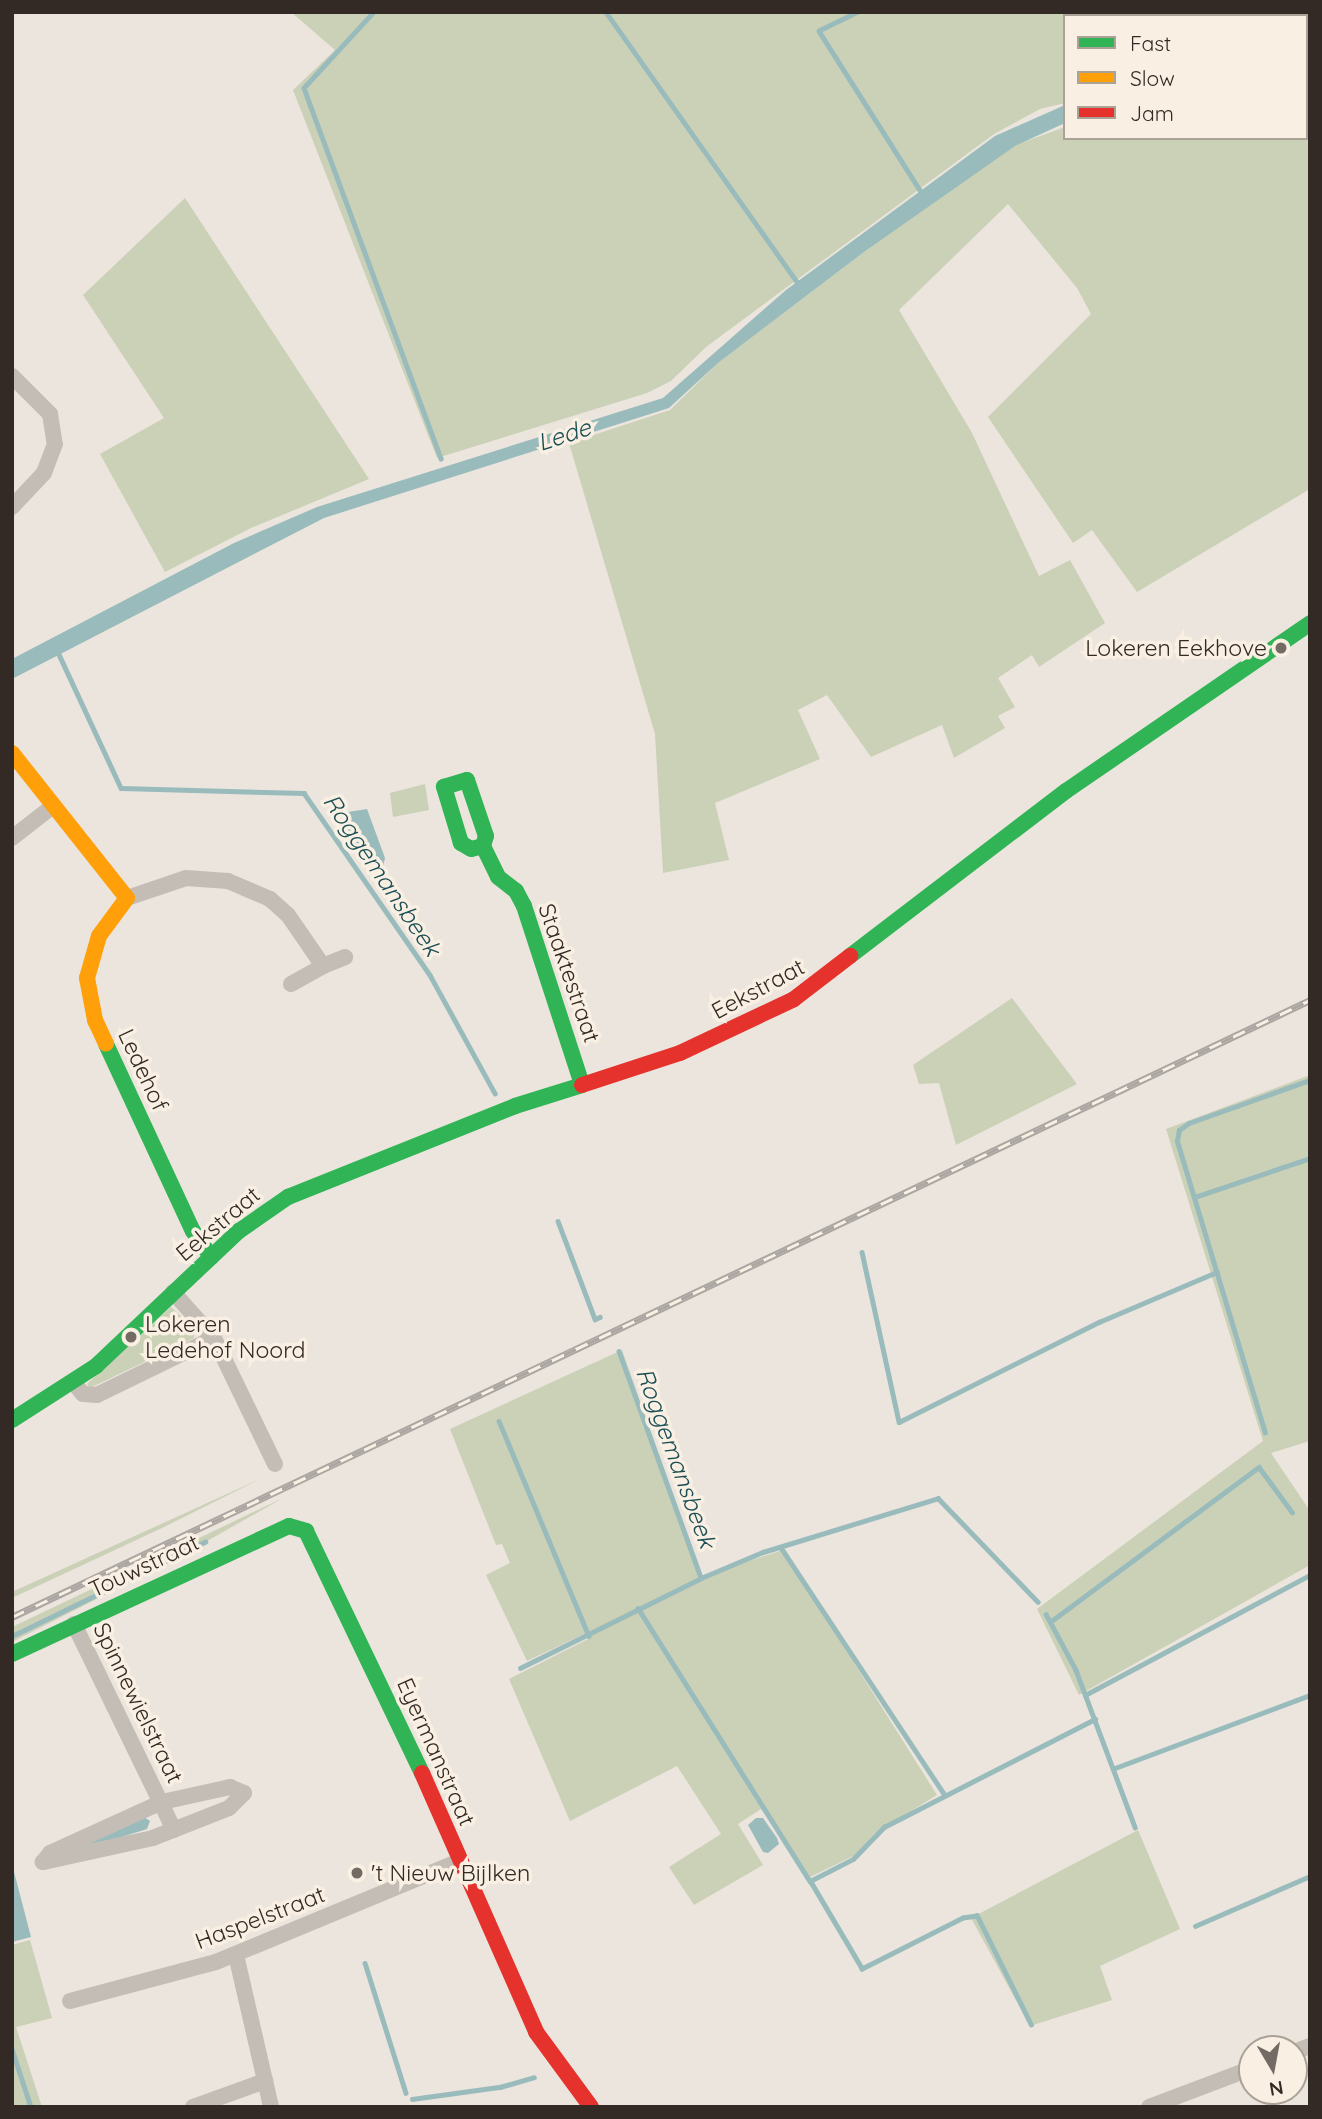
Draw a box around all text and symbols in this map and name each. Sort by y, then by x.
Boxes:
legend [1063,14,1308,140]
text: Fast [1130,30,1171,56]
text: Slow [1130,65,1175,91]
text: Jam [1130,100,1174,126]
water label: Lede [534,413,594,457]
place label: Lokeren Eekhove [1085,634,1267,662]
marker: Lokeren Eekhove [1273,640,1289,656]
water label: Roggemansbeek [317,788,447,962]
street label: Staaktestraat [532,900,606,1046]
street label: Eekstraat [707,953,809,1025]
street label: Ledehof [112,1025,174,1115]
street label: Eekstraat [170,1181,266,1267]
place label: Lokeren Ledehof Noord [145,1310,305,1364]
marker: Lokeren Ledehof Noord [123,1329,139,1345]
water label: Roggemansbeek [630,1364,722,1552]
street label: Touwstraat [85,1528,203,1604]
street label: Spinnewielstraat [87,1618,189,1788]
street label: Eyermanstraat [391,1674,481,1830]
place label: 't Nieuw Bijlken [371,1859,530,1887]
marker: 't Nieuw Bijlken [349,1865,365,1881]
street label: Haspelstraat [191,1881,329,1955]
north arrow [1238,2035,1308,2105]
text: N [1267,2076,1285,2102]

